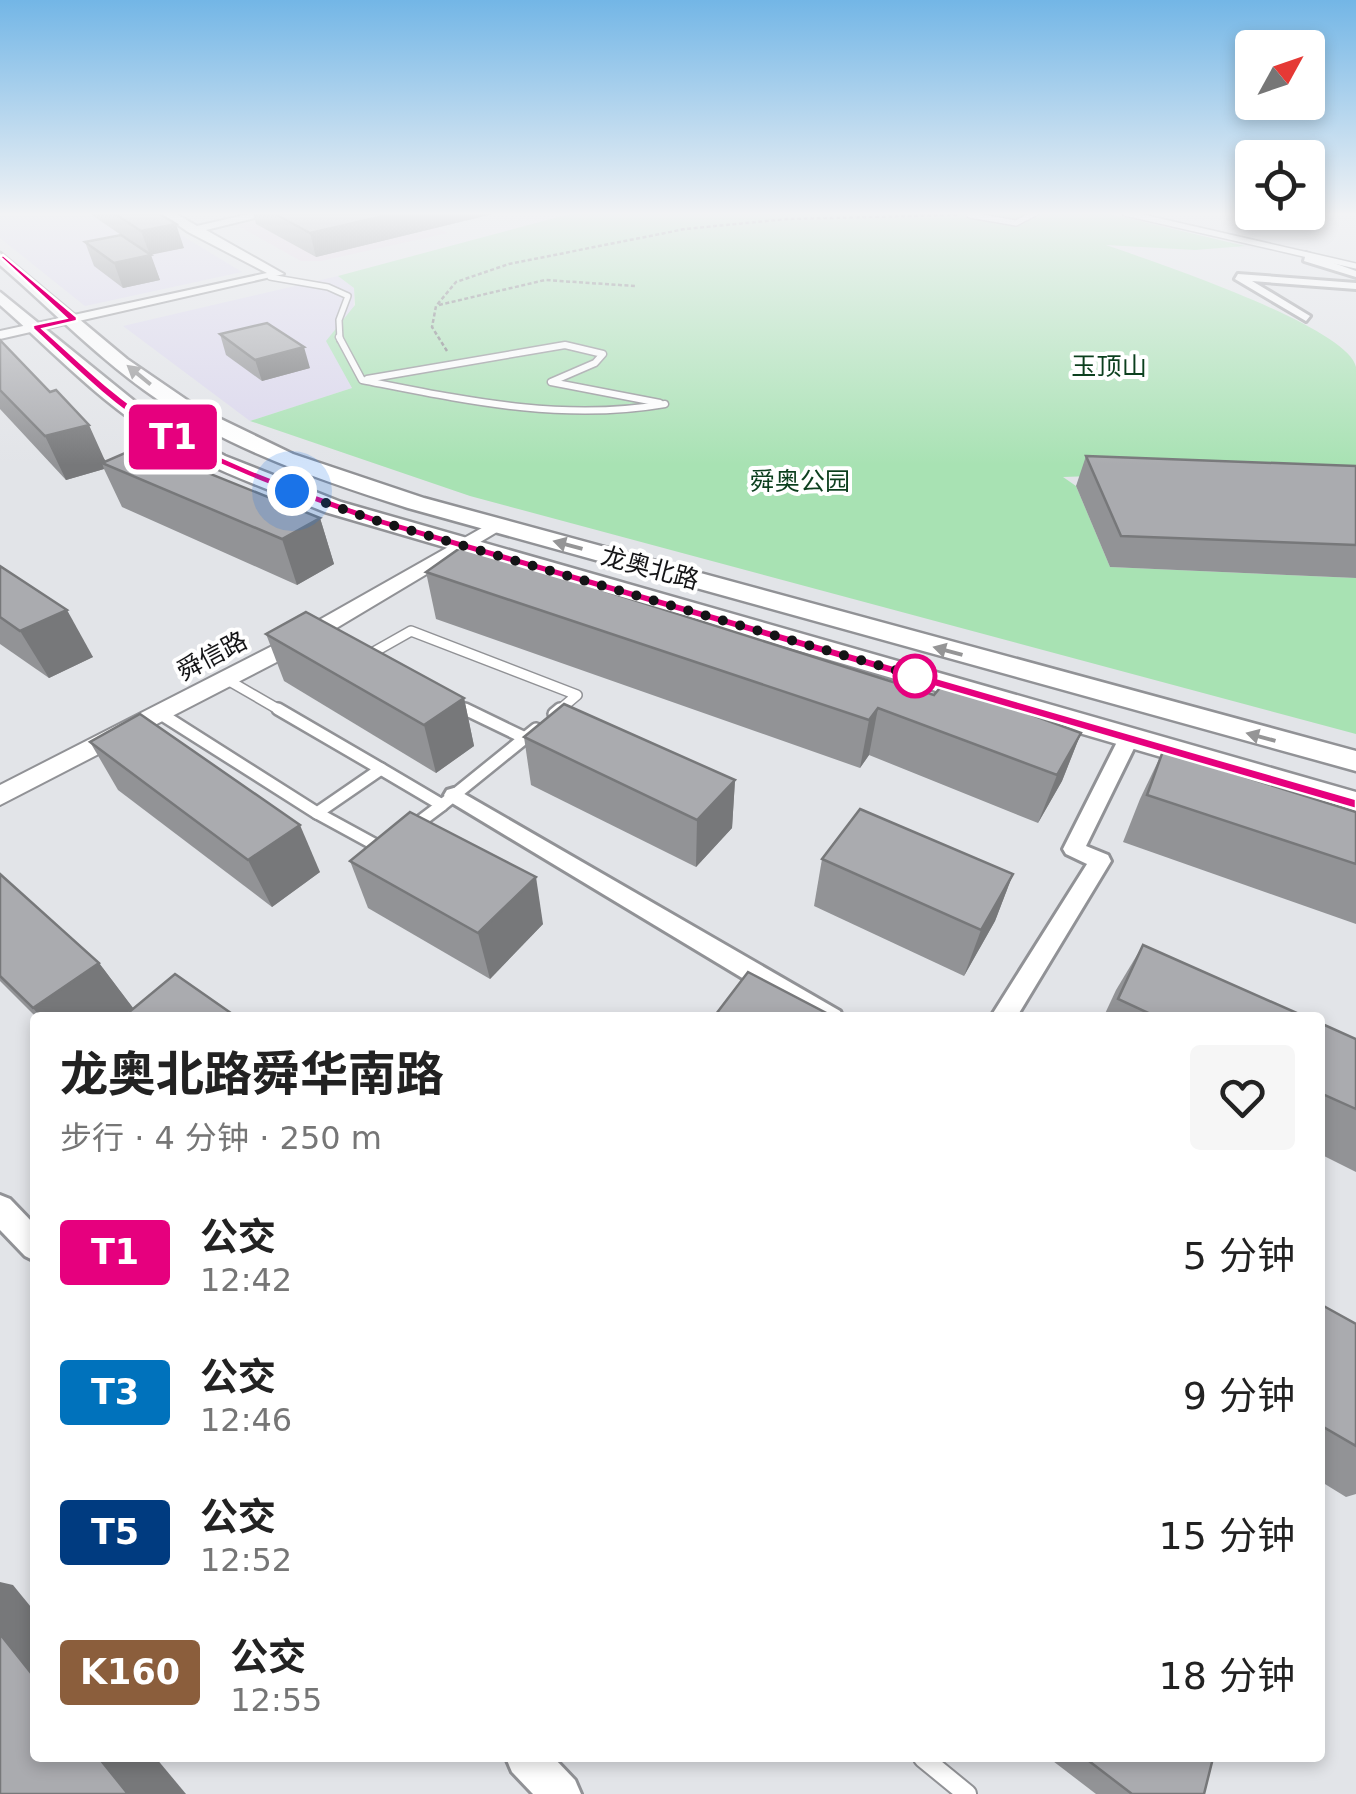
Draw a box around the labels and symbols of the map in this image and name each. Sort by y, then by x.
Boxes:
north arrow [1235,30,1325,120]
park label: 玉顶山 [1071,352,1147,381]
one-way arrow [126,365,151,386]
line badge: T1 [128,404,218,470]
your location [267,466,317,516]
park label: 舜奥公园 [750,467,850,496]
one-way arrow [552,537,583,552]
street label: 龙奥北路 [598,541,702,595]
street label: 舜信路 [172,626,252,686]
one-way arrow [932,642,963,658]
unlabelled marker [894,655,936,697]
one-way arrow [1246,729,1277,745]

